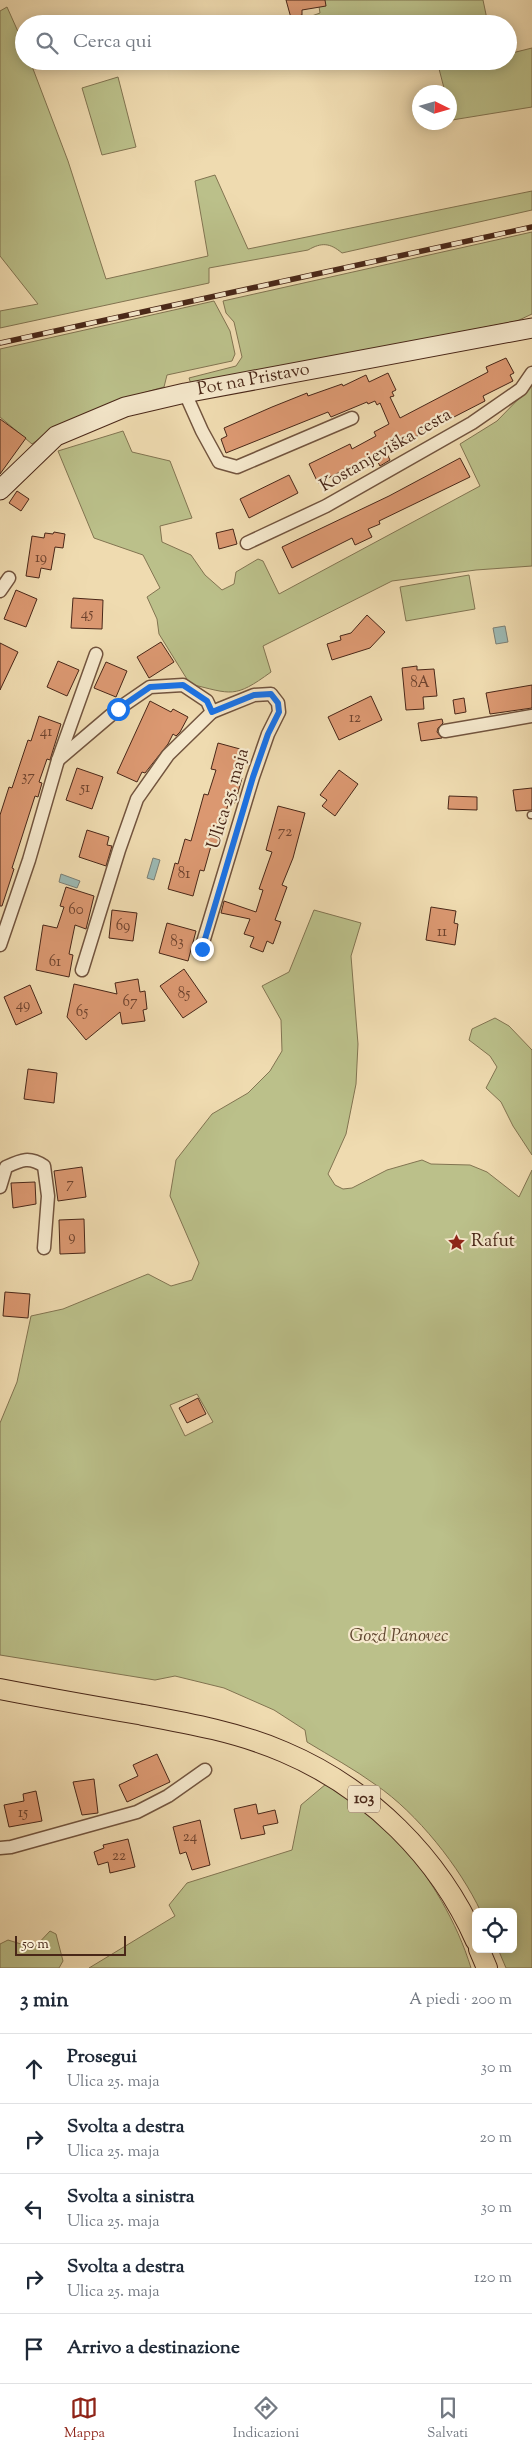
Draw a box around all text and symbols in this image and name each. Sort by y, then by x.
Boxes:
search box [15,15,517,70]
icon: search [33,29,61,57]
text: Cerca qui [73,29,152,56]
north arrow [412,85,457,130]
street label: Pot na Pristavo [195,357,312,403]
street label: Kostanjeviška cesta [315,403,457,499]
house number: 19 [35,548,47,569]
house number: 45 [81,604,93,625]
house number: 8A [410,673,430,694]
route start [107,698,130,721]
house number: 12 [349,708,361,729]
house number: 41 [40,722,52,743]
street label: Ulica 25. maja [201,745,257,853]
house number: 37 [21,767,35,788]
house number: 51 [79,778,90,799]
house number: 72 [278,822,292,843]
house number: 81 [178,864,190,885]
house number: 60 [68,900,84,921]
house number: 69 [116,916,130,937]
house number: 11 [437,922,447,943]
house number: 83 [170,932,184,953]
route end [191,938,214,961]
house number: 61 [49,952,61,973]
house number: 85 [178,984,190,1005]
house number: 67 [123,992,138,1013]
house number: 49 [16,995,30,1016]
house number: 65 [76,1002,88,1023]
house number: 7 [66,1174,74,1195]
house number: 9 [68,1227,76,1248]
place label: Rafut [471,1229,515,1255]
place icon: Rafut [447,1232,467,1252]
park label: Gozd Panovec [350,1624,448,1650]
road number: 103 [348,1786,380,1812]
house number: 15 [18,1803,28,1824]
house number: 24 [183,1827,198,1848]
house number: 22 [112,1846,126,1867]
map controls [472,1908,517,1953]
button: locate [472,1908,517,1953]
scale bar [15,1933,126,1956]
text: 50 m [22,1935,49,1955]
text: 3 min [20,1986,69,2016]
text: A piedi · 200 m [409,1989,512,2012]
text: Prosegui [67,2044,137,2071]
icon: ahead [20,2055,48,2083]
text: 30 m [481,2057,512,2080]
text: Ulica 25. maja [67,2071,160,2094]
text: Svolta a destra [67,2114,184,2141]
icon: right [20,2125,48,2153]
text: 20 m [479,2127,512,2150]
text: Ulica 25. maja [67,2141,160,2164]
text: Svolta a sinistra [67,2184,195,2211]
icon: left [20,2195,48,2223]
text: 30 m [481,2197,512,2220]
text: Ulica 25. maja [67,2211,160,2234]
text: Svolta a destra [67,2254,184,2281]
icon: right [20,2265,48,2293]
text: 120 m [474,2267,512,2290]
text: Ulica 25. maja [67,2281,160,2304]
icon: arrive [20,2335,48,2363]
text: Arrivo a destinazione [67,2335,240,2362]
tab: Mappa [64,2394,105,2444]
tab: Indicazioni [233,2394,299,2444]
tab: Salvati [427,2394,468,2444]

